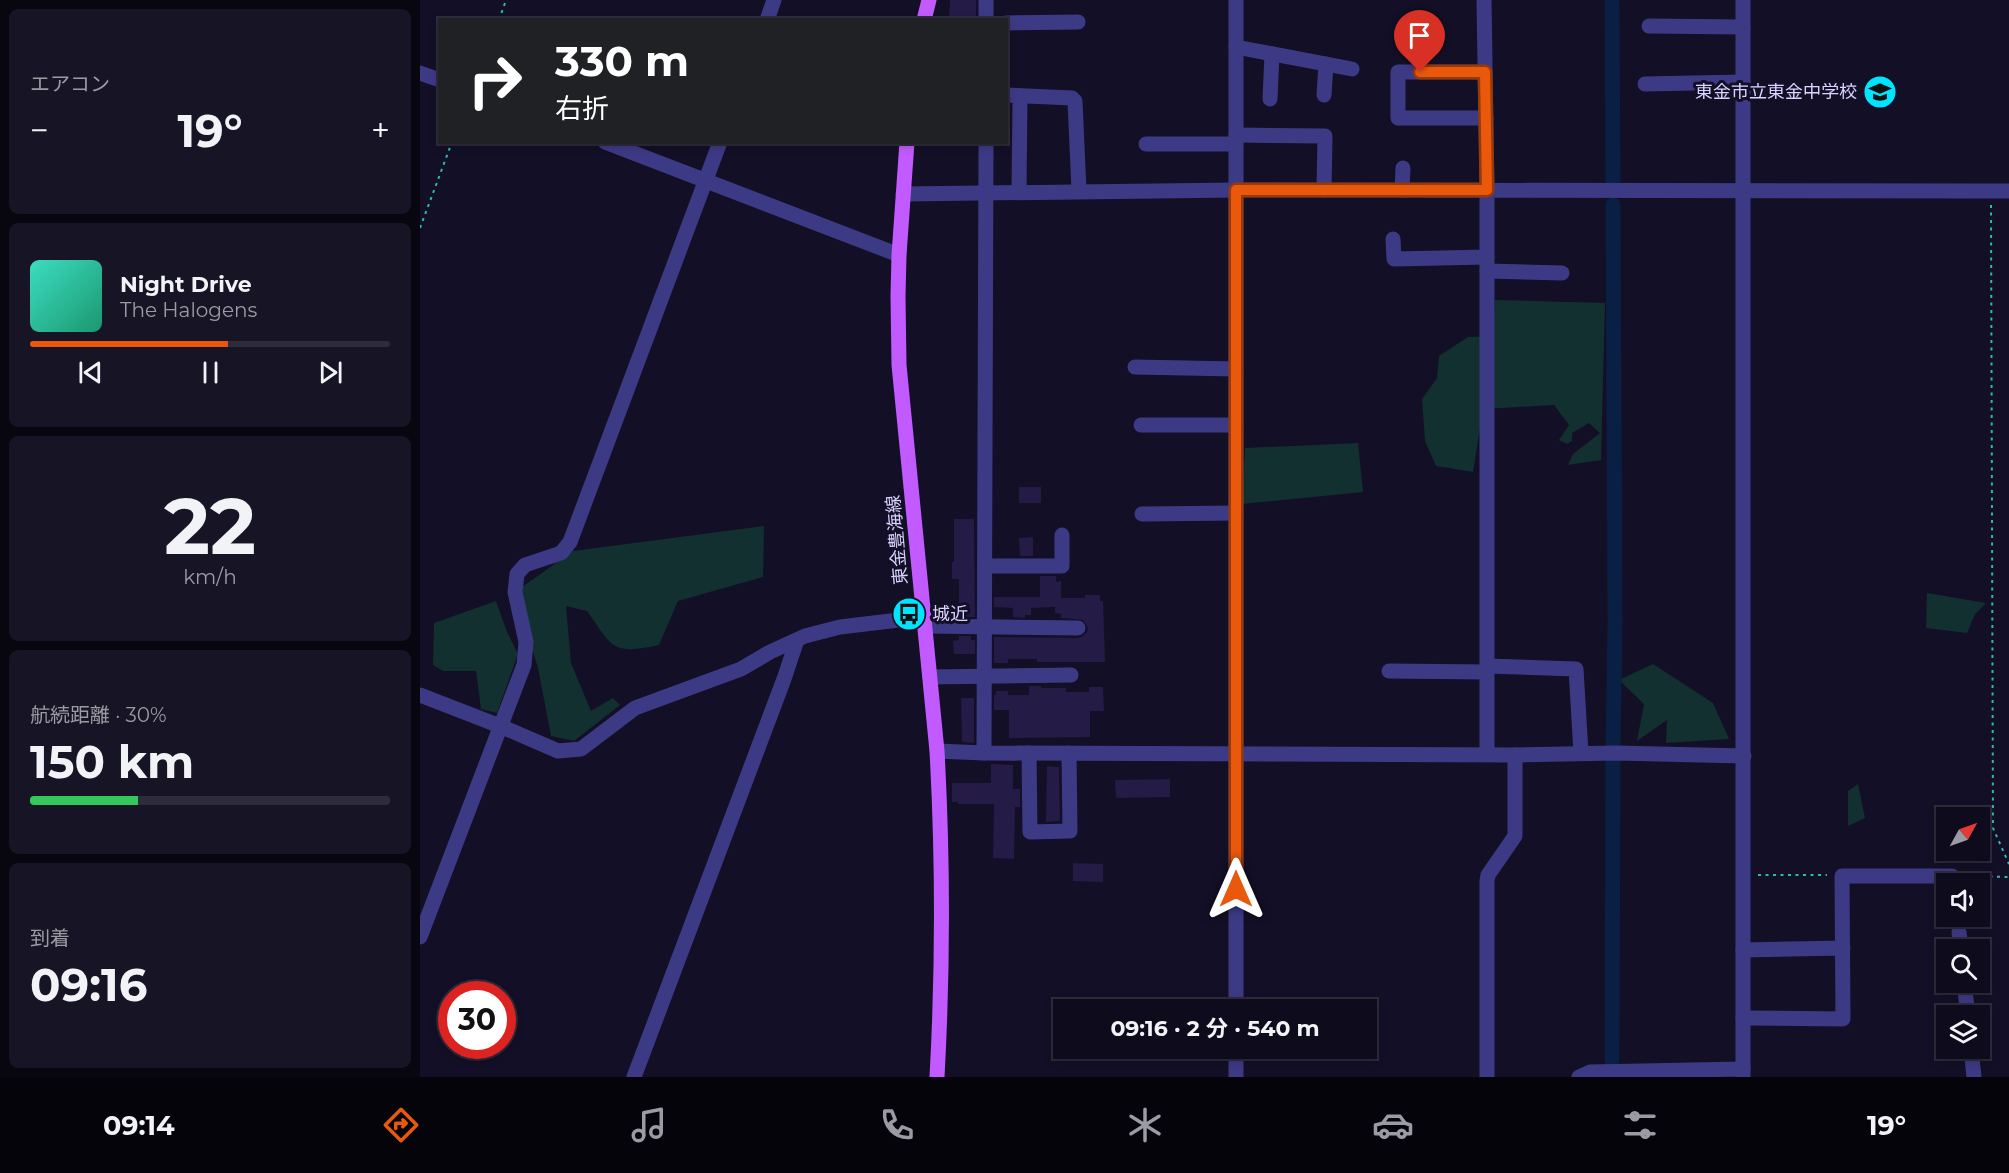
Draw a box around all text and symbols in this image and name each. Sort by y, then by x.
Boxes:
pin [1394,10,1445,72]
icon: arrive [1403,19,1436,52]
text: 330 m [555,35,689,87]
icon: right [456,42,534,120]
text: エアコン [30,72,110,96]
school or university icon: 東金市立東金中学校 [1862,74,1898,110]
place label: 東金市立東金中学校 [1695,81,1857,103]
text: 右折 [555,92,609,125]
text: 19° [177,103,243,158]
text: − [30,110,49,150]
text: + [371,110,390,150]
text: Night Drive [120,271,252,298]
text: The Halogens [120,298,257,322]
icon: previous [74,356,107,389]
icon: pause [194,356,227,389]
icon: next [314,356,347,389]
text: 22 [164,478,256,574]
street label: 東金豊海線 [882,494,912,586]
text: km/h [183,565,237,589]
bus stop icon: 城近 [891,596,927,632]
place label: 城近 [932,603,968,625]
text: 航続距離 · 30% [30,703,167,727]
text: 150 km [30,734,194,789]
north arrow [1936,807,1990,861]
map controls [1936,807,1990,1059]
position arrow [1204,857,1268,921]
button: sound [1936,873,1990,927]
text: 到着 [30,926,70,950]
button: search [1936,939,1990,993]
text: 09:16 [30,957,147,1012]
speed limit sign: 30 [438,981,516,1059]
button: layers [1936,1005,1990,1059]
text: 09:16 · 2 分 · 540 m [1110,1015,1320,1042]
icon: directions [380,1104,422,1146]
icon: music [628,1104,670,1146]
icon: phone [876,1104,918,1146]
icon: climate [1124,1104,1166,1146]
icon: car [1372,1104,1414,1146]
icon: filters [1619,1104,1661,1146]
text: 09:14 [103,1109,175,1142]
text: 19° [1867,1109,1906,1142]

